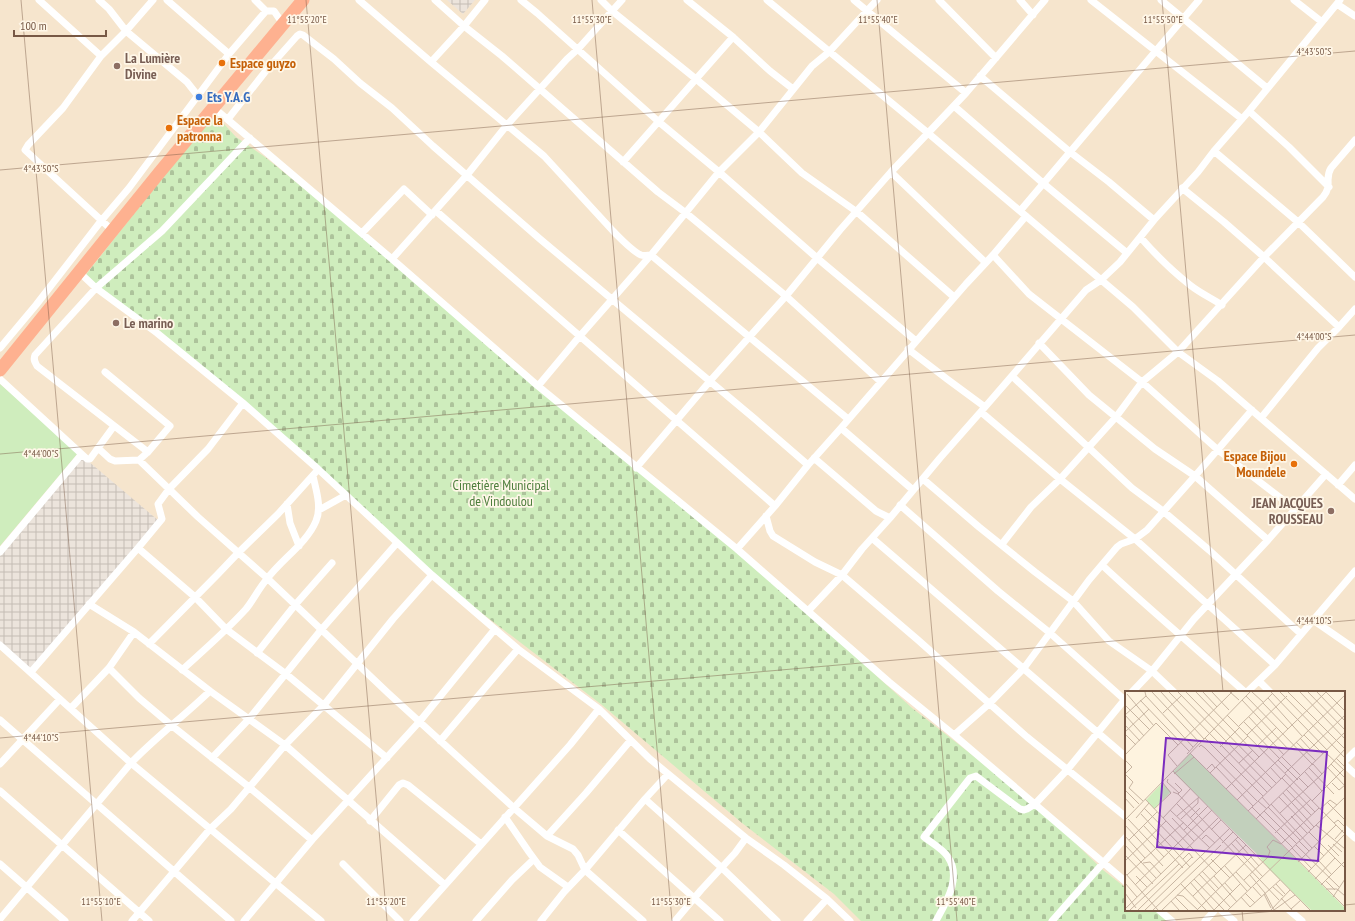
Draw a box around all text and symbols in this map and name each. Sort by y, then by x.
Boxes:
scale bar [14,12,106,38]
text: 11°55'20"E [287,13,327,26]
text: 11°55'30"E [572,13,612,26]
text: 11°55'40"E [858,13,898,26]
text: 11°55'50"E [1143,13,1183,26]
text: 100 m [20,18,47,33]
text: 4°43'50"S [1297,45,1331,58]
place label: La Lumière Divine [125,49,180,83]
place label: Espace guyzo [230,54,296,72]
marker: Espace guyzo [217,58,227,68]
marker: La Lumière Divine [112,61,122,71]
place label: Ets Y.A.G [207,88,250,106]
marker: Ets Y.A.G [194,92,204,102]
place label: Espace la patronna [177,111,223,145]
marker: Espace la patronna [164,123,174,133]
text: 4°43'50"S [24,162,58,175]
place label: Le marino [124,314,173,332]
marker: Le marino [111,318,121,328]
text: 4°44'00"S [1297,330,1331,343]
text: 4°44'00"S [24,447,58,460]
place label: Espace Bijou Moundele [1224,447,1286,481]
marker: Espace Bijou Moundele [1289,459,1299,469]
park label: Cimetière Municipal de Vindoulou [453,476,550,510]
place label: JEAN JACQUES ROUSSEAU [1251,494,1323,528]
marker: JEAN JACQUES ROUSSEAU [1326,506,1336,516]
text: 4°44'10"S [1297,614,1331,627]
inset map [1125,691,1345,911]
text: 4°44'10"S [24,731,58,744]
text: 11°55'10"E [81,895,121,908]
text: 11°55'20"E [366,895,406,908]
text: 11°55'30"E [651,895,691,908]
text: 11°55'40"E [936,895,976,908]

